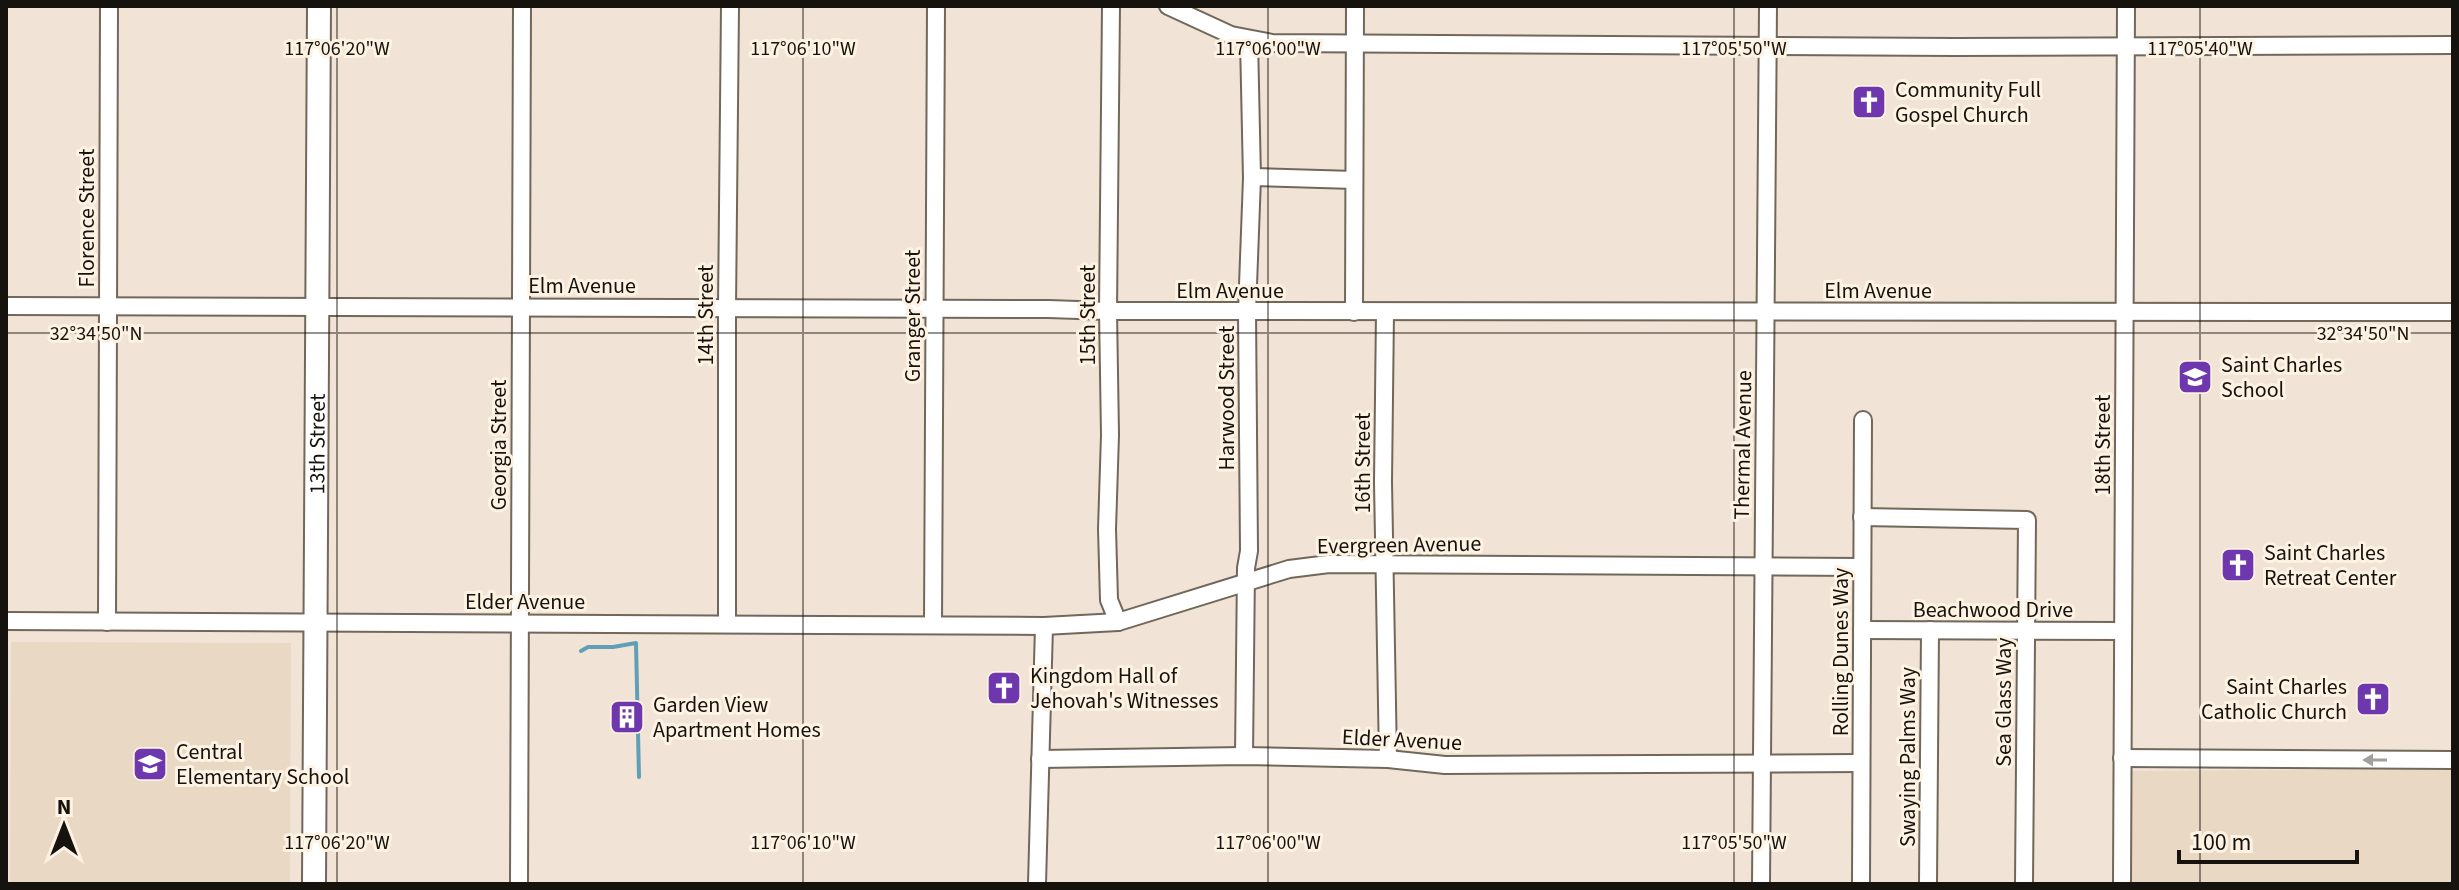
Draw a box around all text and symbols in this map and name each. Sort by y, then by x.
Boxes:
text: 117°06'20"W [284,35,390,63]
text: 117°06'10"W [750,35,856,63]
text: 117°06'00"W [1215,35,1321,63]
text: 117°05'50"W [1681,35,1787,63]
text: 117°05'40"W [2147,35,2253,63]
place label: Community Full Gospel Church [1895,74,2041,131]
church icon: Community Full Gospel Church [1850,83,1888,121]
street label: Florence Street [71,148,103,287]
street label: Granger Street [897,249,929,382]
street label: 14th Street [690,264,722,365]
street label: 15th Street [1072,264,1104,365]
street label: Elm Avenue [528,270,636,302]
street label: Elm Avenue [1176,275,1284,307]
street label: Elm Avenue [1824,275,1932,307]
text: 32°34'50"N [50,320,142,348]
text: 32°34'50"N [2317,320,2409,348]
street label: Harwood Street [1211,325,1243,470]
place label: Saint Charles School [2221,349,2342,406]
school or university icon: Saint Charles School [2176,358,2214,396]
street label: Thermal Avenue [1726,370,1760,520]
street label: Georgia Street [483,379,515,510]
street label: 13th Street [301,393,334,495]
street label: 18th Street [2087,394,2119,495]
street label: 16th Street [1347,412,1379,513]
street label: Evergreen Avenue [1317,528,1482,562]
place label: Saint Charles Retreat Center [2264,537,2397,594]
church icon: Saint Charles Retreat Center [2219,546,2257,584]
street label: Rolling Dunes Way [1825,567,1857,736]
street label: Elder Avenue [465,586,585,618]
street label: Beachwood Drive [1913,594,2073,626]
street label: Sea Glass Way [1988,637,2020,767]
place label: Kingdom Hall of Jehovah's Witnesses [1030,660,1218,717]
street label: Swaying Palms Way [1892,666,1924,847]
church icon: Kingdom Hall of Jehovah's Witnesses [985,669,1023,707]
place label: Saint Charles Catholic Church [2201,671,2347,728]
church icon: Saint Charles Catholic Church [2354,680,2392,718]
place label: Garden View Apartment Homes [653,689,821,746]
building icon: Garden View Apartment Homes [608,698,646,736]
street label: Elder Avenue [1341,721,1463,759]
place label: Central Elementary School [176,736,349,793]
school or university icon: Central Elementary School [131,745,169,783]
one-way arrow [2362,754,2387,766]
north arrow [24,786,104,866]
text: N [57,791,71,823]
scale bar [2179,814,2357,864]
text: 100 m [2191,825,2251,860]
text: 117°06'20"W [284,829,390,857]
text: 117°06'10"W [750,829,856,857]
text: 117°06'00"W [1215,829,1321,857]
text: 117°05'50"W [1681,829,1787,857]

